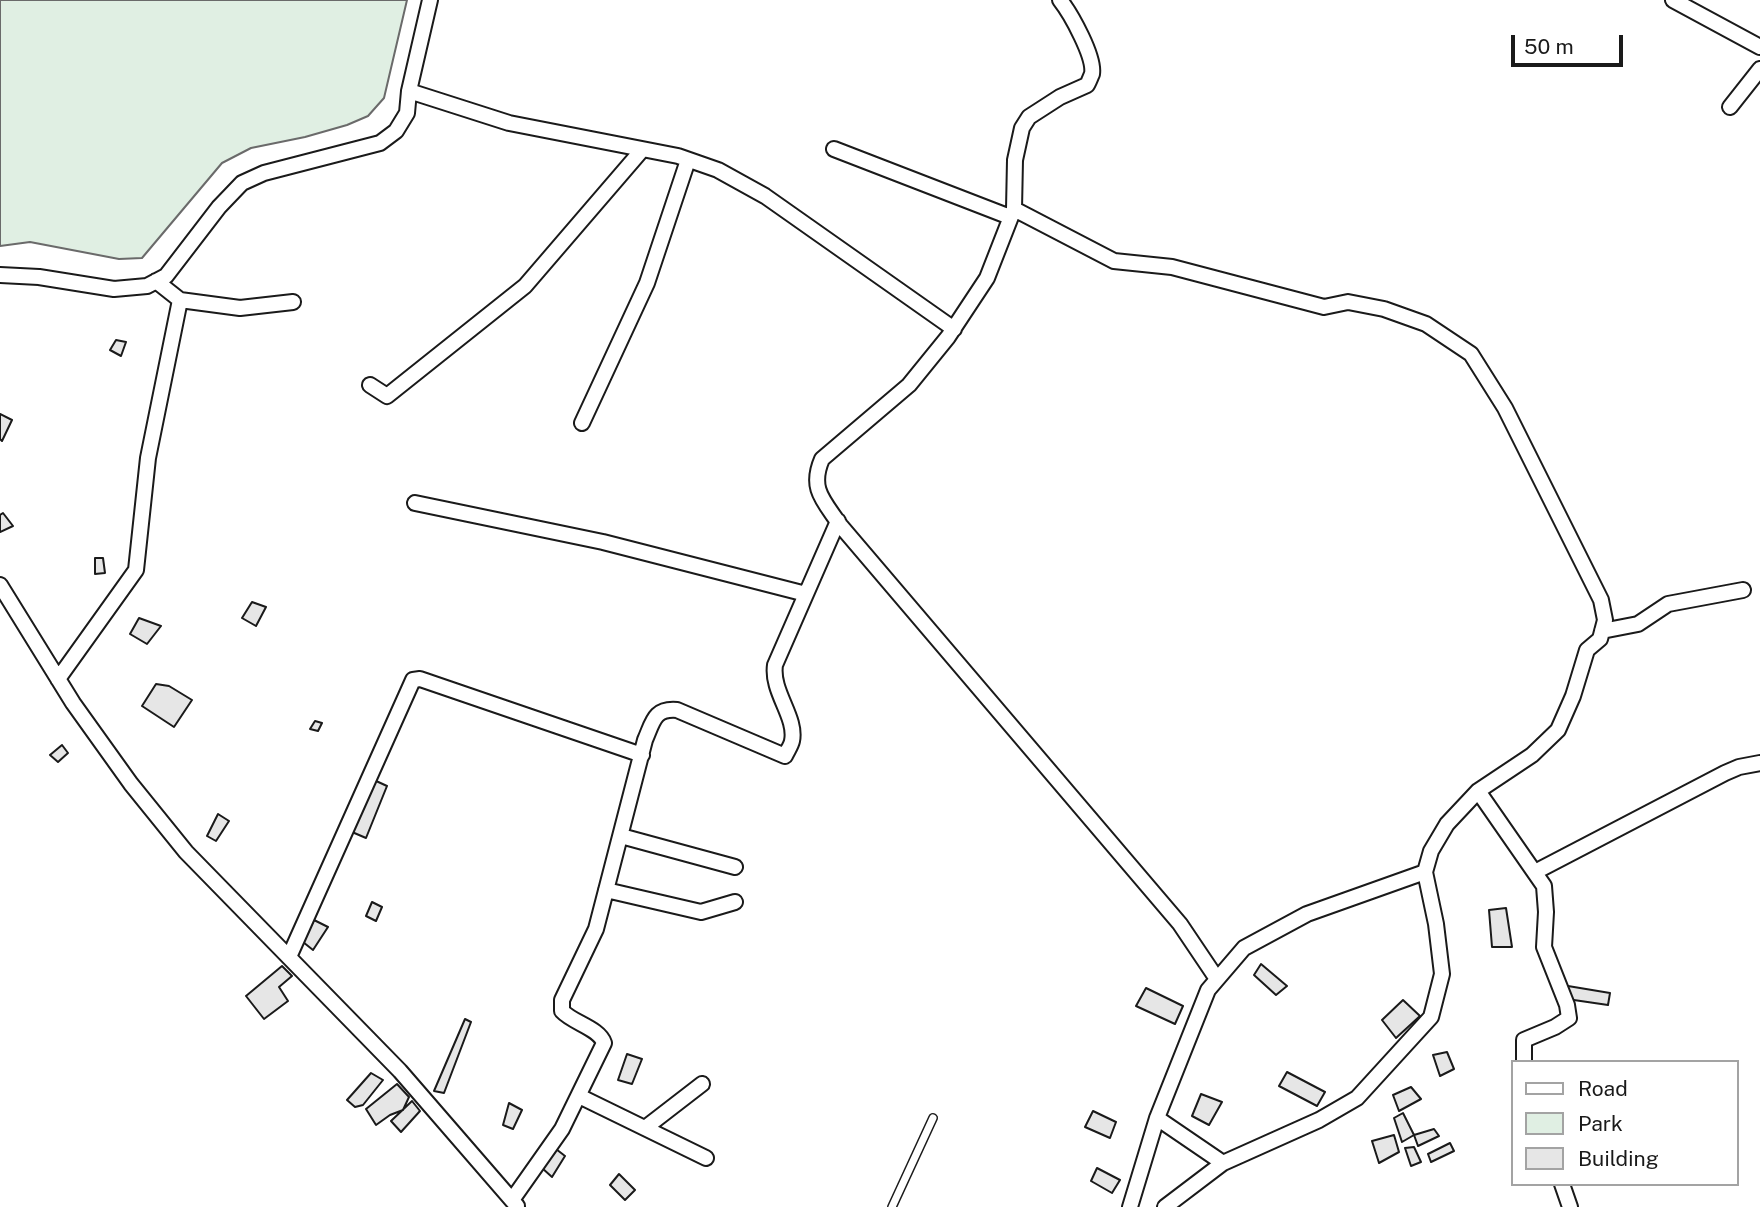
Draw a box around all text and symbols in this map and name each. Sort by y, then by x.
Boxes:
scale bar [1515,21,1627,65]
text: 50 m [1524,34,1574,59]
legend [1512,1060,1739,1186]
text: Road [1578,1076,1628,1101]
text: Park [1578,1111,1623,1136]
text: Building [1578,1146,1659,1171]

